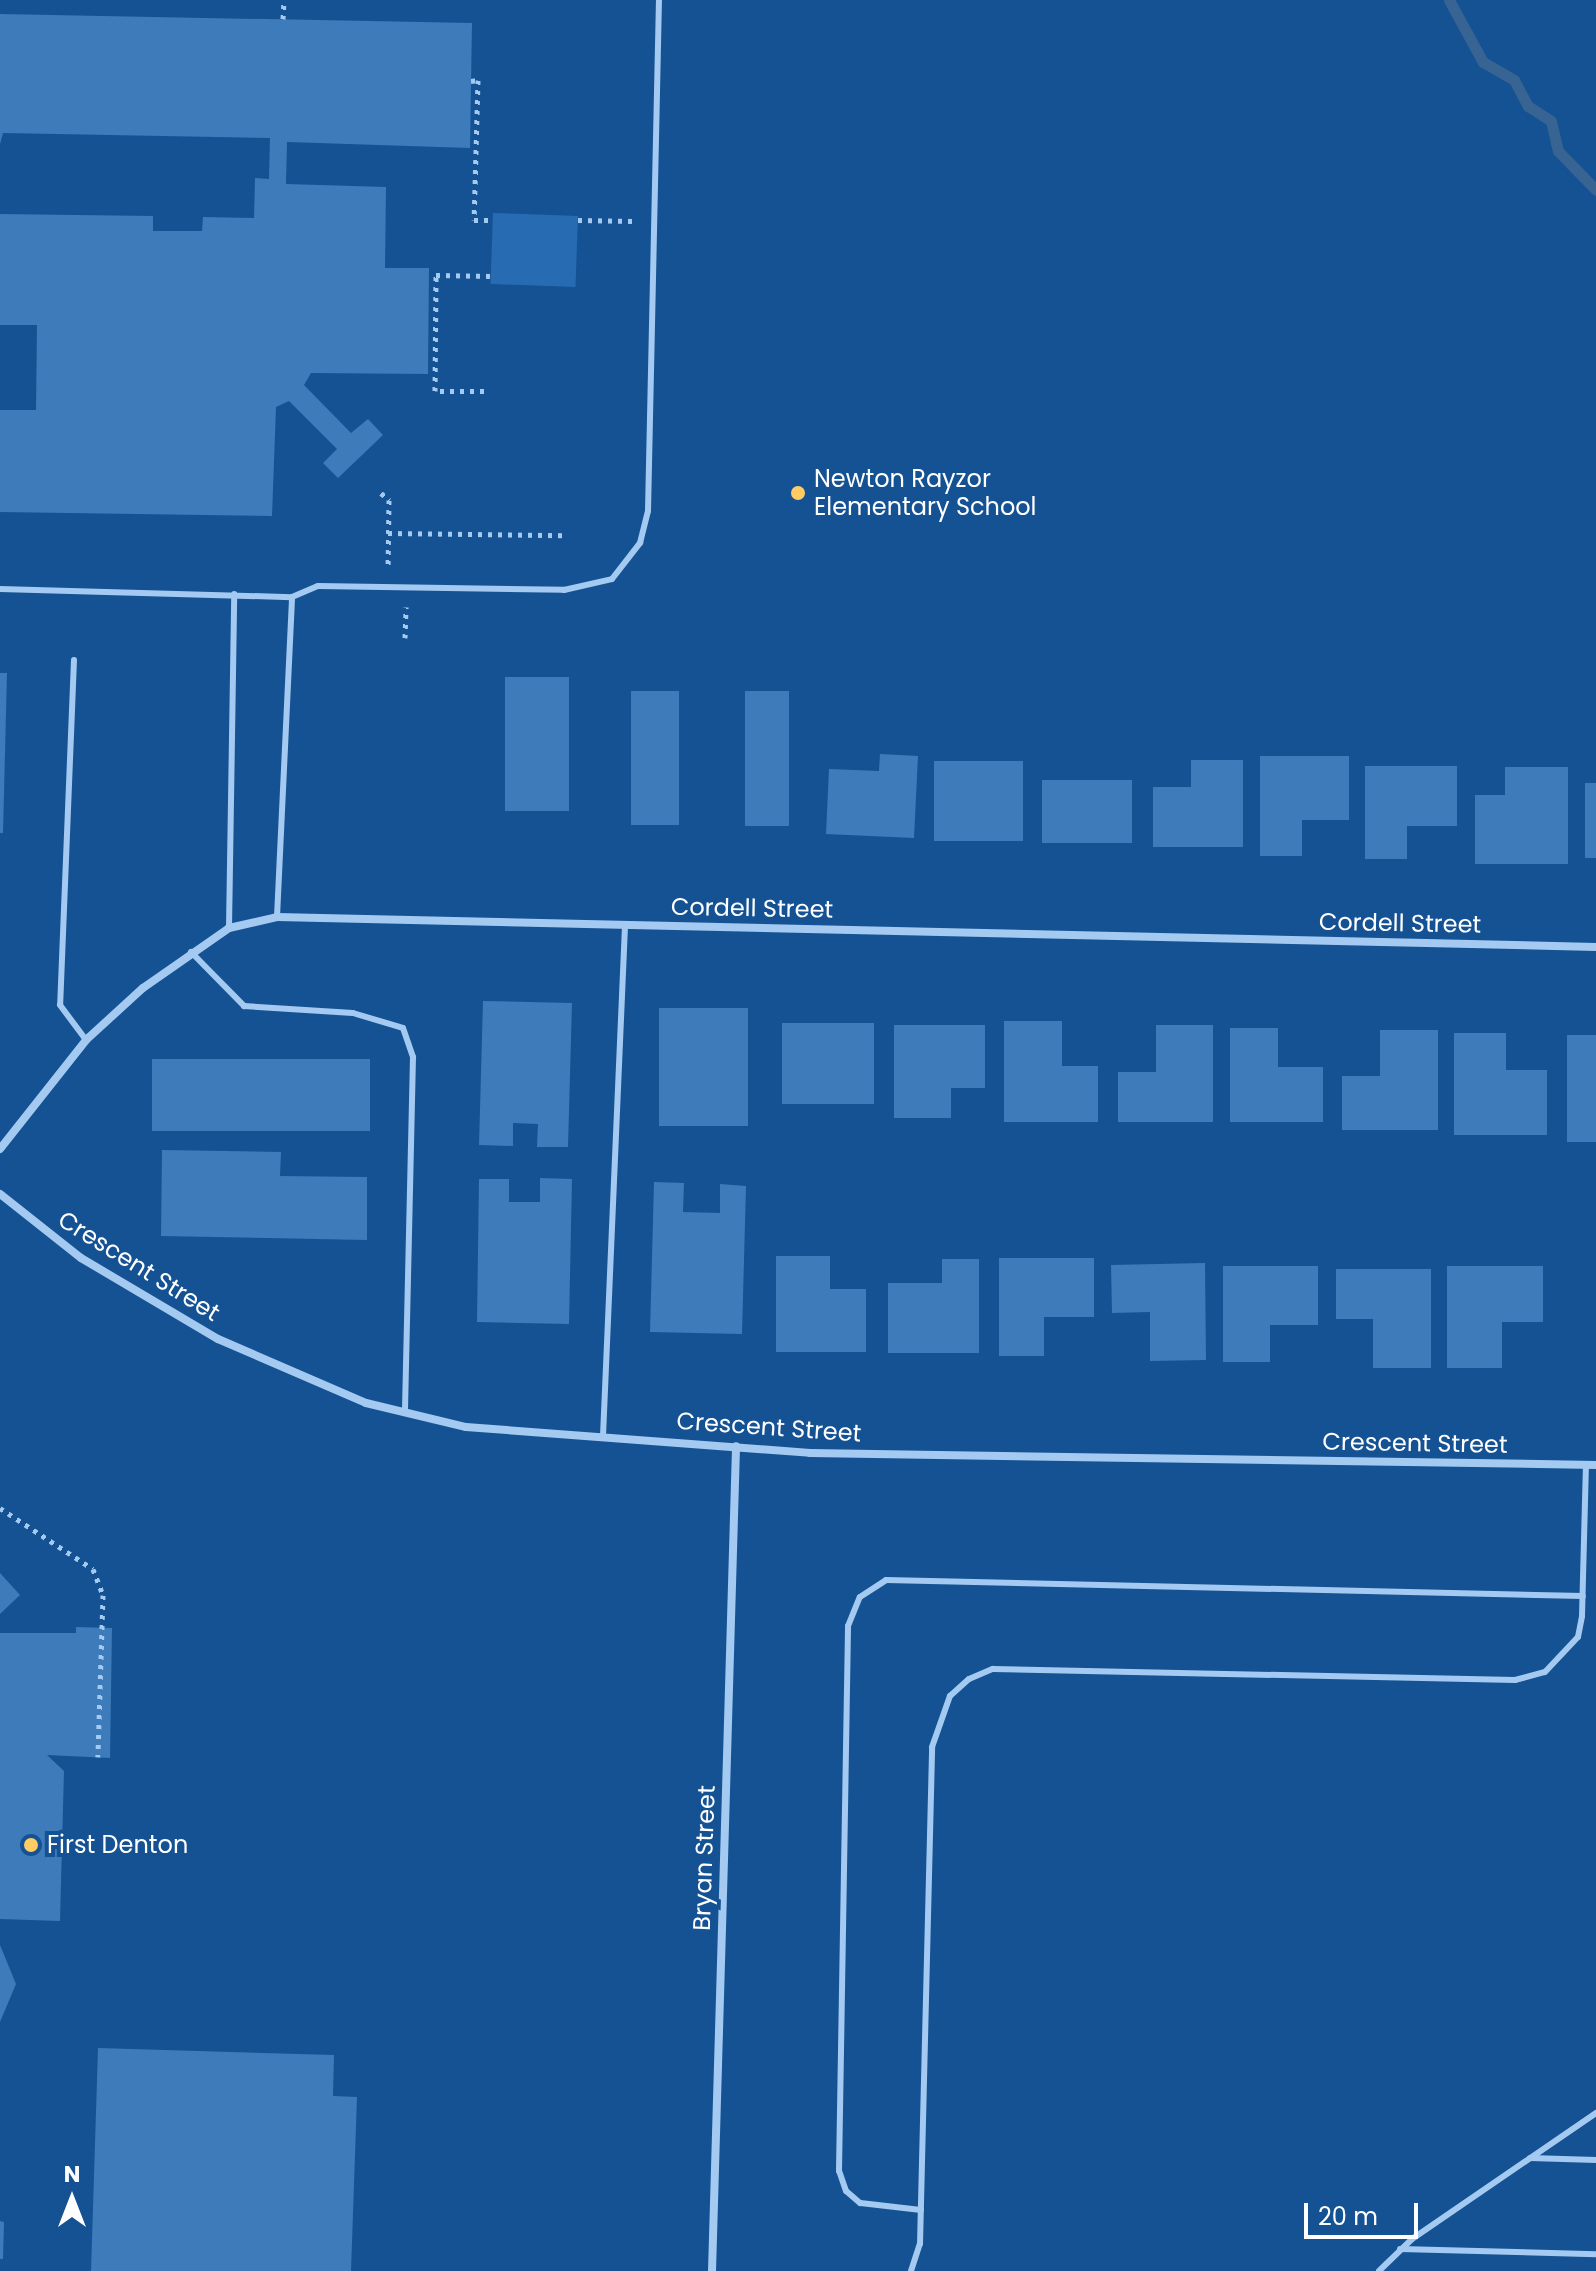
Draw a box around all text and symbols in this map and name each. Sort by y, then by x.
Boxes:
place label: Newton Rayzor Elementary School [814,465,1037,521]
marker: Newton Rayzor Elementary School [789,484,807,502]
street label: Cordell Street [671,892,833,924]
street label: Cordell Street [1319,907,1481,939]
street label: Crescent Street [53,1205,225,1327]
street label: Crescent Street [676,1406,862,1448]
street label: Crescent Street [1322,1427,1508,1459]
street label: Bryan Street [687,1785,721,1931]
place label: First Denton [47,1831,188,1859]
marker: First Denton [22,1836,40,1854]
north arrow [32,2159,112,2239]
text: N [64,2159,80,2190]
scale bar [1308,2187,1422,2237]
text: 20 m [1318,2200,1378,2233]

